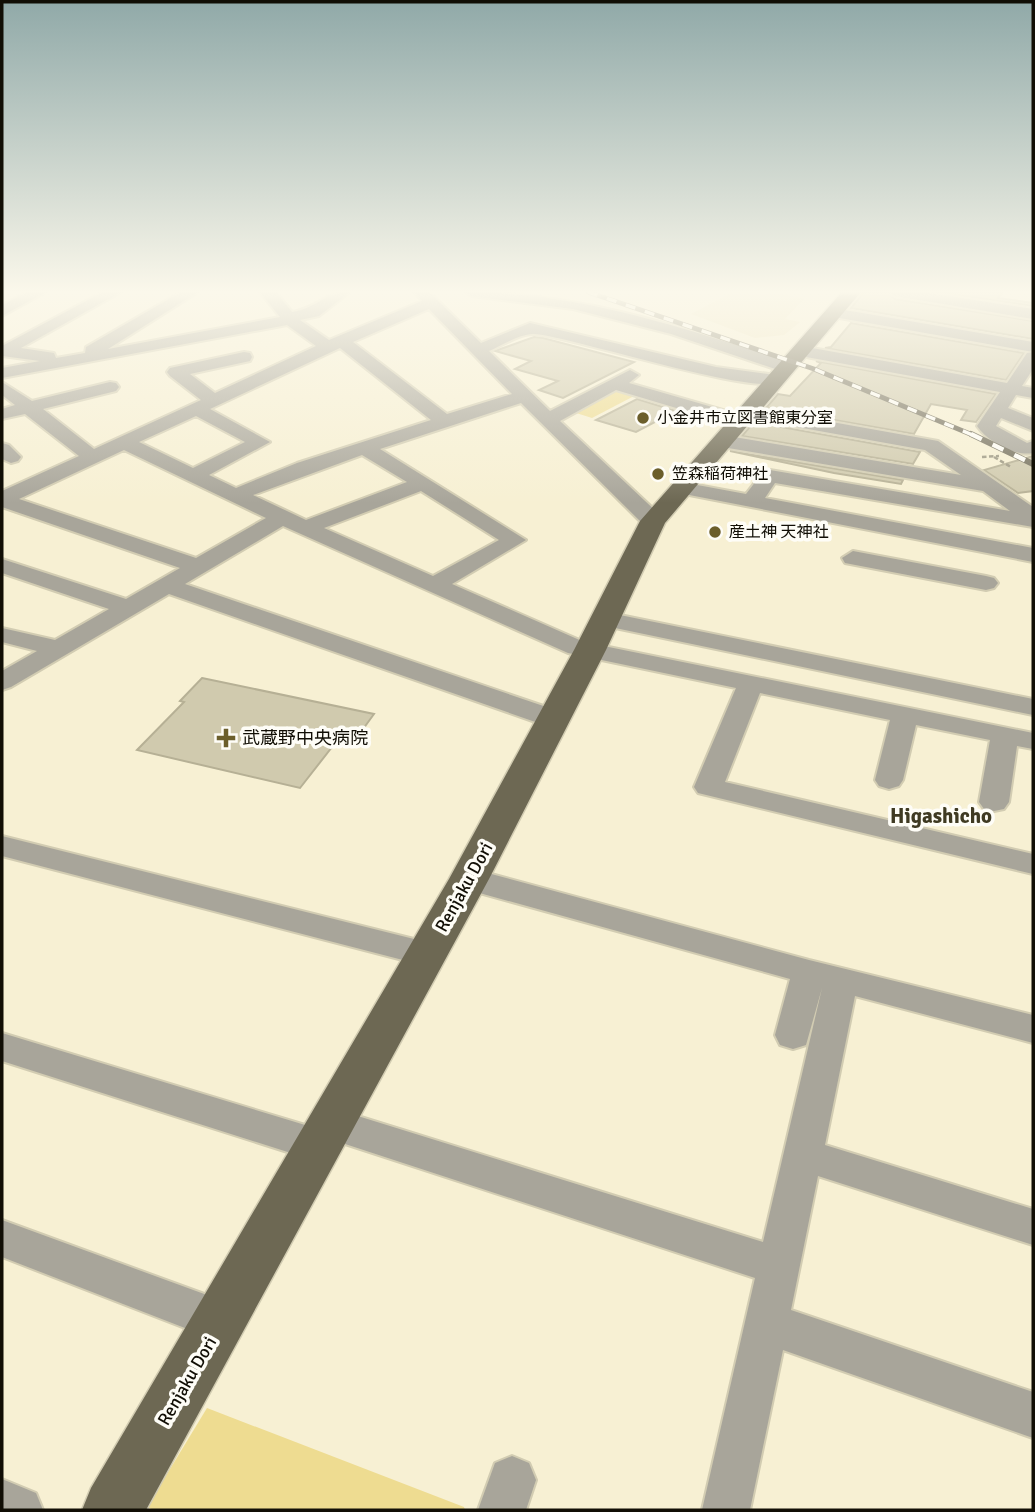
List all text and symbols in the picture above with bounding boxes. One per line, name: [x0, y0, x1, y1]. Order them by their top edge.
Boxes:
place label: 小金井市立図書館東分室: [657, 408, 833, 428]
marker: 小金井市立図書館東分室: [635, 410, 651, 426]
place label: 笠森稲荷神社: [672, 464, 768, 484]
marker: 笠森稲荷神社: [650, 466, 666, 482]
place label: 産土神 天神社: [729, 522, 829, 542]
marker: 産土神 天神社: [707, 524, 723, 540]
place label: 武蔵野中央病院: [242, 727, 368, 749]
marker: 武蔵野中央病院: [216, 728, 236, 748]
district label: Higashicho: [890, 803, 992, 829]
street label: Renjaku Dori: [430, 838, 498, 936]
street label: Renjaku Dori: [153, 1333, 221, 1429]

